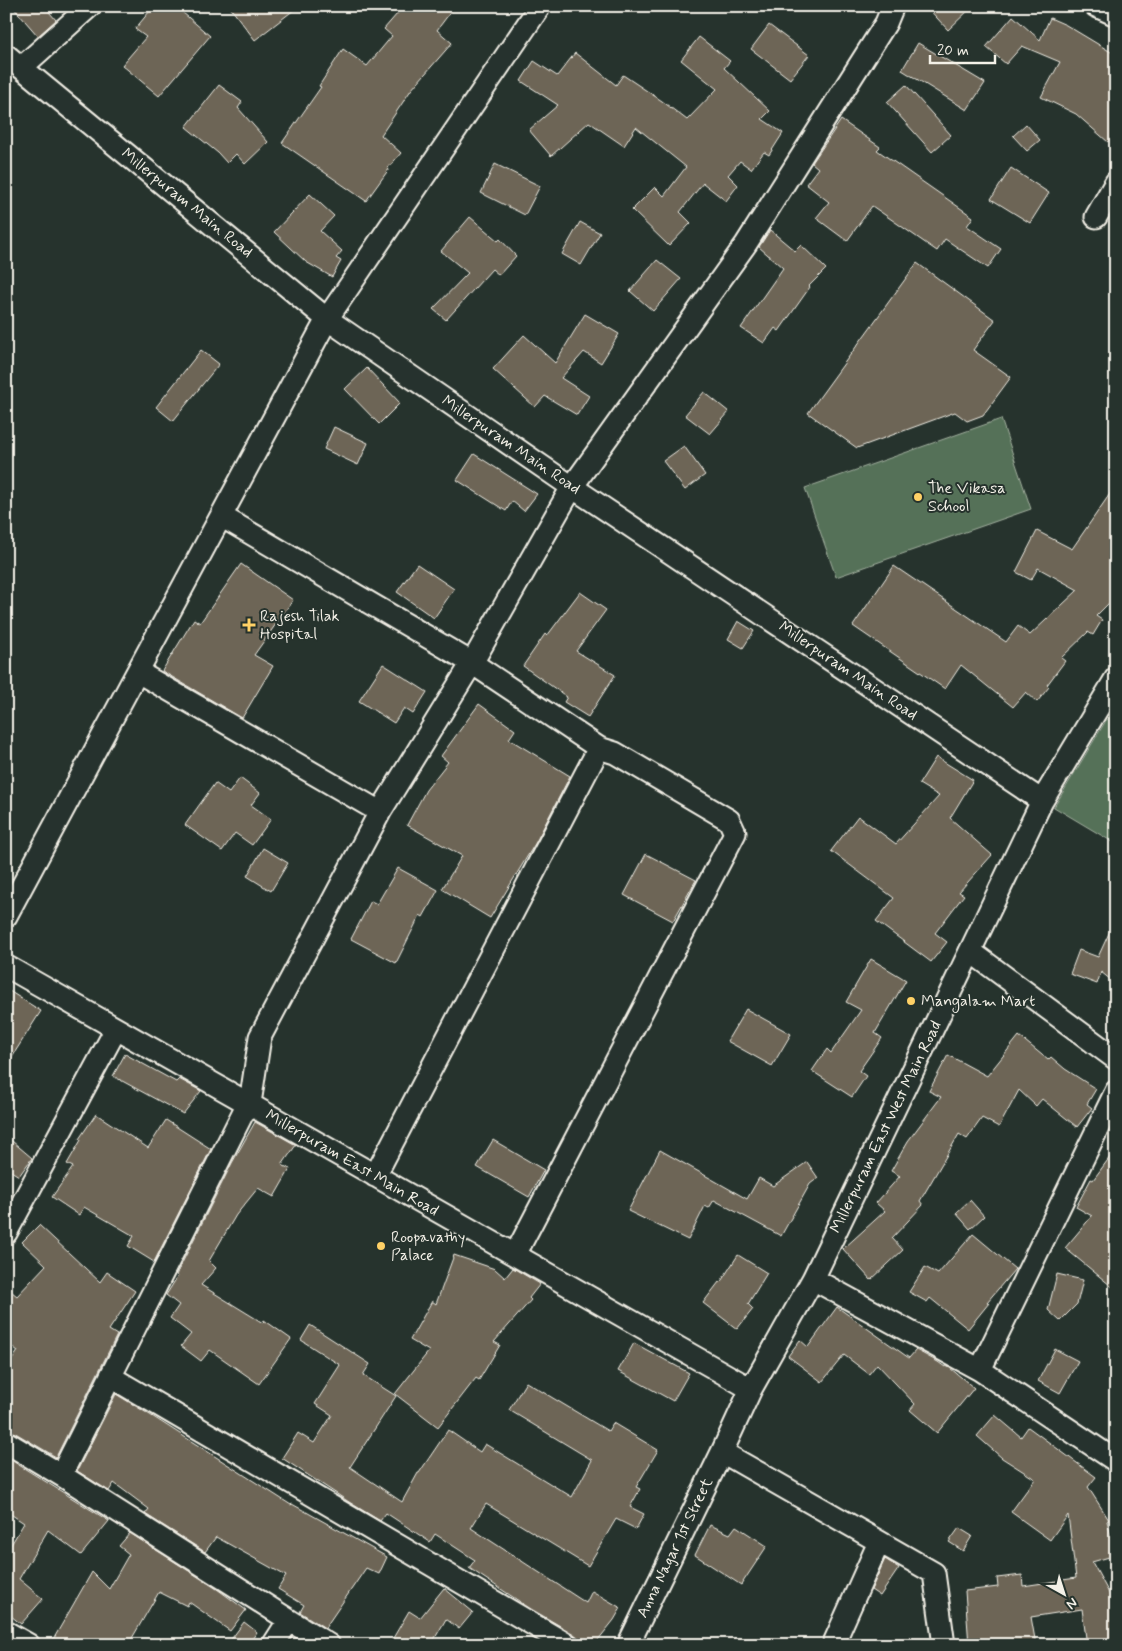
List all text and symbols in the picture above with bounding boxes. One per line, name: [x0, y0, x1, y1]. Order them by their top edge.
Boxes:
scale bar: [930, 32, 994, 64]
text: 20 m: [937, 41, 969, 61]
street label: Millerpuram Main Road: [117, 143, 257, 263]
street label: Millerpuram Main Road: [437, 391, 585, 499]
place label: The Vikasa School: [928, 478, 1006, 517]
marker: The Vikasa School: [912, 491, 924, 503]
place label: Rajesh Tilak Hospital: [260, 606, 339, 645]
street label: Millerpuram Main Road: [774, 617, 922, 725]
marker: Rajesh Tilak Hospital: [242, 618, 256, 632]
place label: Mangalam Mart: [921, 991, 1035, 1013]
marker: Mangalam Mart: [905, 995, 917, 1007]
street label: Millerpuram East West Main Road: [825, 1017, 947, 1237]
street label: Millerpuram East Main Road: [262, 1105, 442, 1221]
place label: Roopavathy Palace: [391, 1227, 465, 1266]
marker: Roopavathy Palace: [375, 1240, 387, 1252]
street label: Anna Nagar 1st Street: [632, 1474, 718, 1621]
north arrow: [1040, 1568, 1090, 1618]
text: N: [1062, 1593, 1081, 1613]

